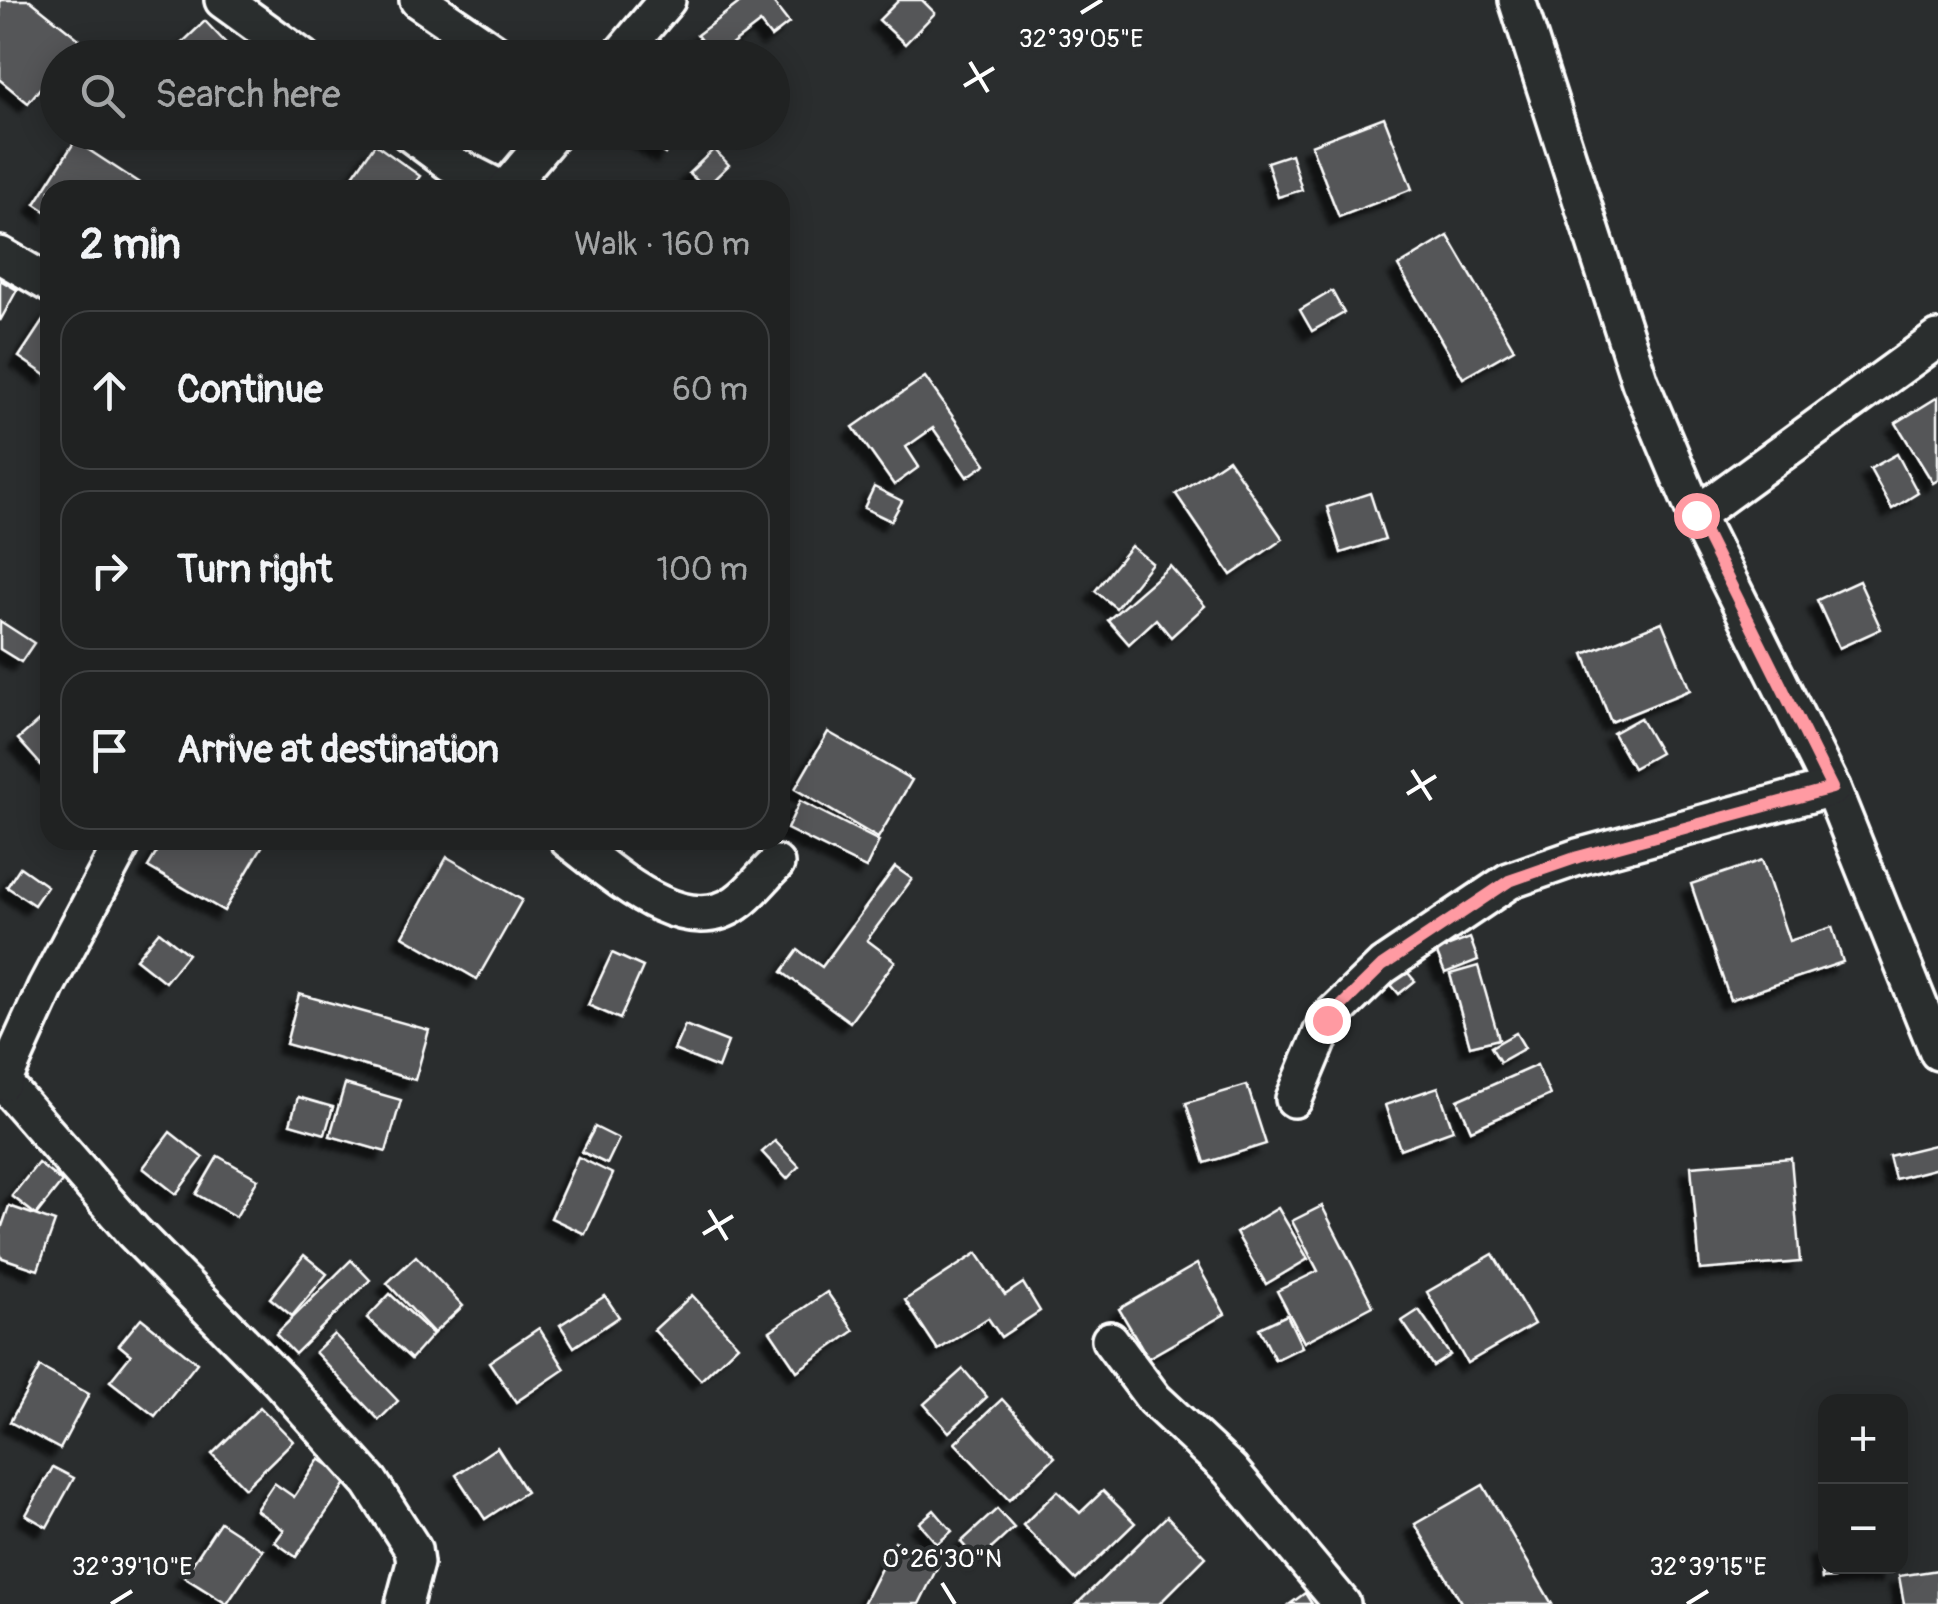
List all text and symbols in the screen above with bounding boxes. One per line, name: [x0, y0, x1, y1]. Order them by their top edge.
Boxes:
text: 32°39'05"E: [1019, 24, 1143, 55]
search box: [40, 40, 790, 150]
icon: search: [75, 68, 130, 123]
text: Search here: [155, 71, 341, 119]
text: 2 min: [80, 219, 181, 271]
text: Walk · 160 m: [574, 225, 750, 265]
icon: ahead: [82, 363, 137, 418]
text: Continue: [177, 366, 323, 414]
text: 60 m: [672, 370, 748, 410]
route start: [1674, 493, 1720, 539]
icon: right: [82, 543, 137, 598]
text: Turn right: [177, 546, 332, 594]
text: 100 m: [656, 550, 748, 590]
icon: arrive: [82, 723, 137, 778]
text: Arrive at destination: [177, 726, 499, 774]
route end: [1305, 998, 1351, 1044]
map controls: [1818, 1394, 1908, 1574]
button: +: [1818, 1394, 1908, 1484]
button: −: [1818, 1484, 1908, 1574]
text: 0°26'30"N: [882, 1544, 1002, 1575]
text: 32°39'10"E: [72, 1552, 192, 1583]
text: 32°39'15"E: [1649, 1552, 1767, 1583]

